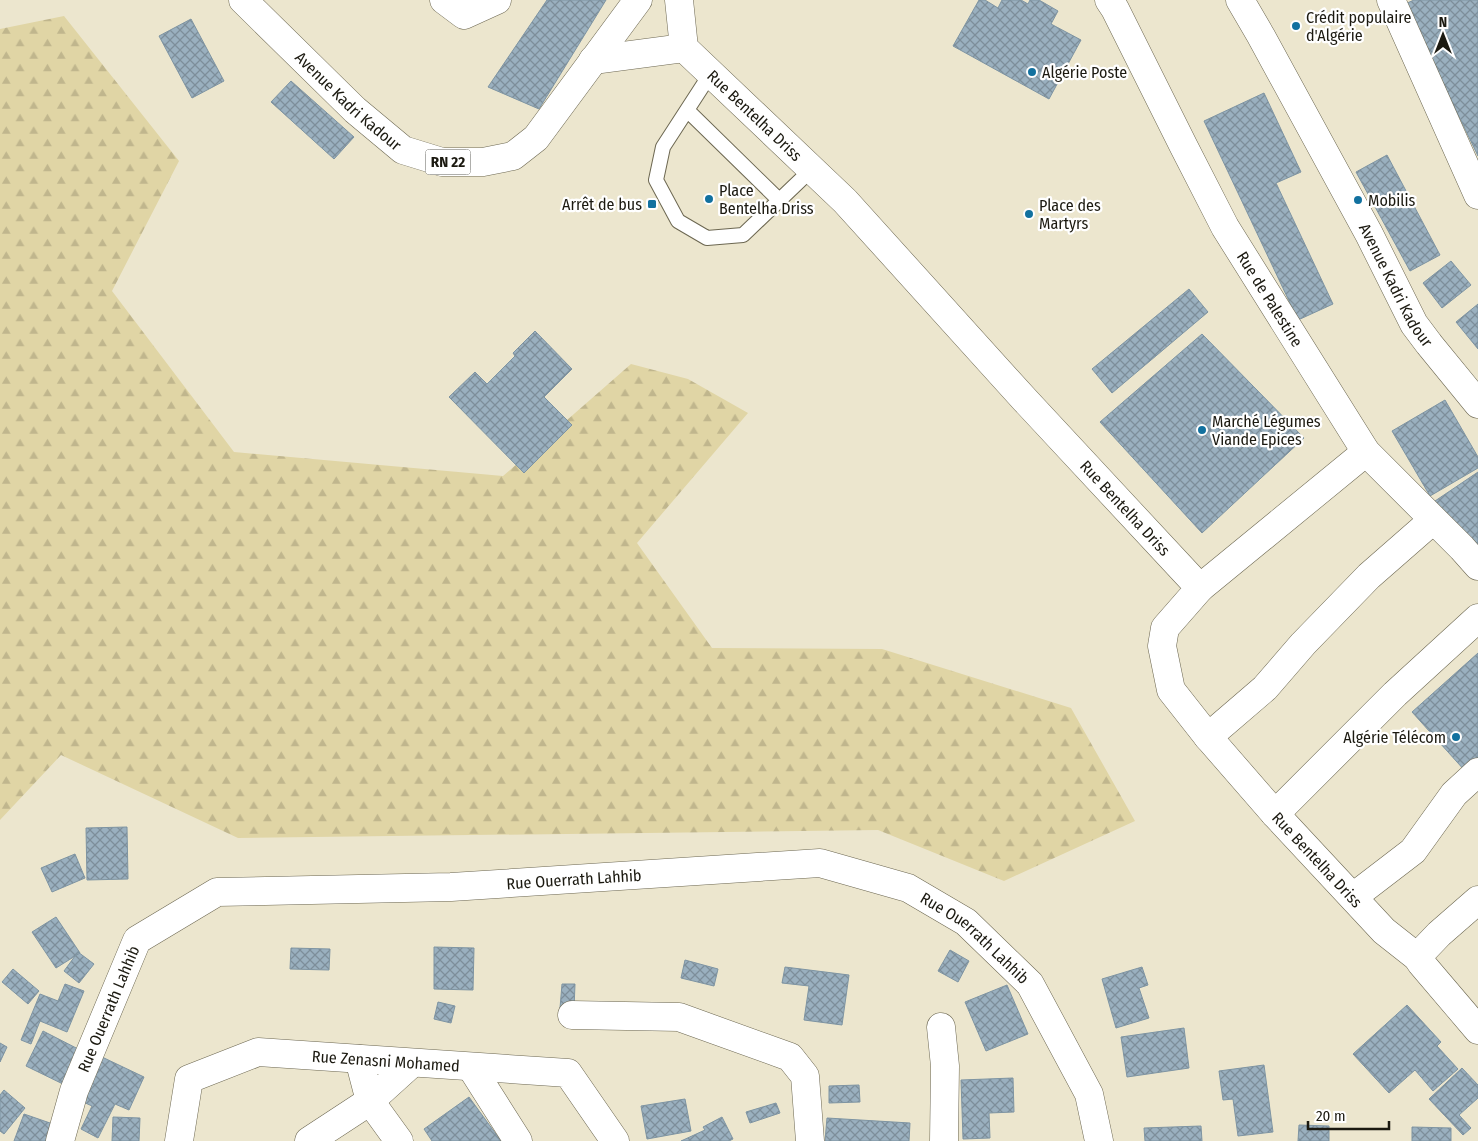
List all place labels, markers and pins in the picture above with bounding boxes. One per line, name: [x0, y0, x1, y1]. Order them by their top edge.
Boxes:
place label: Crédit populaire d'Algérie: [1306, 8, 1411, 45]
marker: Crédit populaire d'Algérie: [1290, 20, 1302, 32]
place label: Algérie Poste: [1042, 63, 1127, 82]
marker: Algérie Poste: [1026, 66, 1038, 78]
place label: Place Bentelha Driss: [719, 181, 814, 218]
place label: Mobilis: [1368, 191, 1416, 210]
marker: Place Bentelha Driss: [703, 193, 715, 205]
marker: Mobilis: [1352, 194, 1364, 206]
place label: Arrêt de bus: [562, 195, 642, 214]
place label: Place des Martyrs: [1039, 196, 1101, 233]
marker: Arrêt de bus: [646, 198, 658, 210]
marker: Place des Martyrs: [1023, 208, 1035, 220]
place label: Marché Légumes Viande Epices: [1212, 412, 1321, 449]
marker: Marché Légumes Viande Epices: [1196, 424, 1208, 436]
place label: Algérie Télécom: [1343, 728, 1446, 747]
marker: Algérie Télécom: [1450, 731, 1462, 743]

